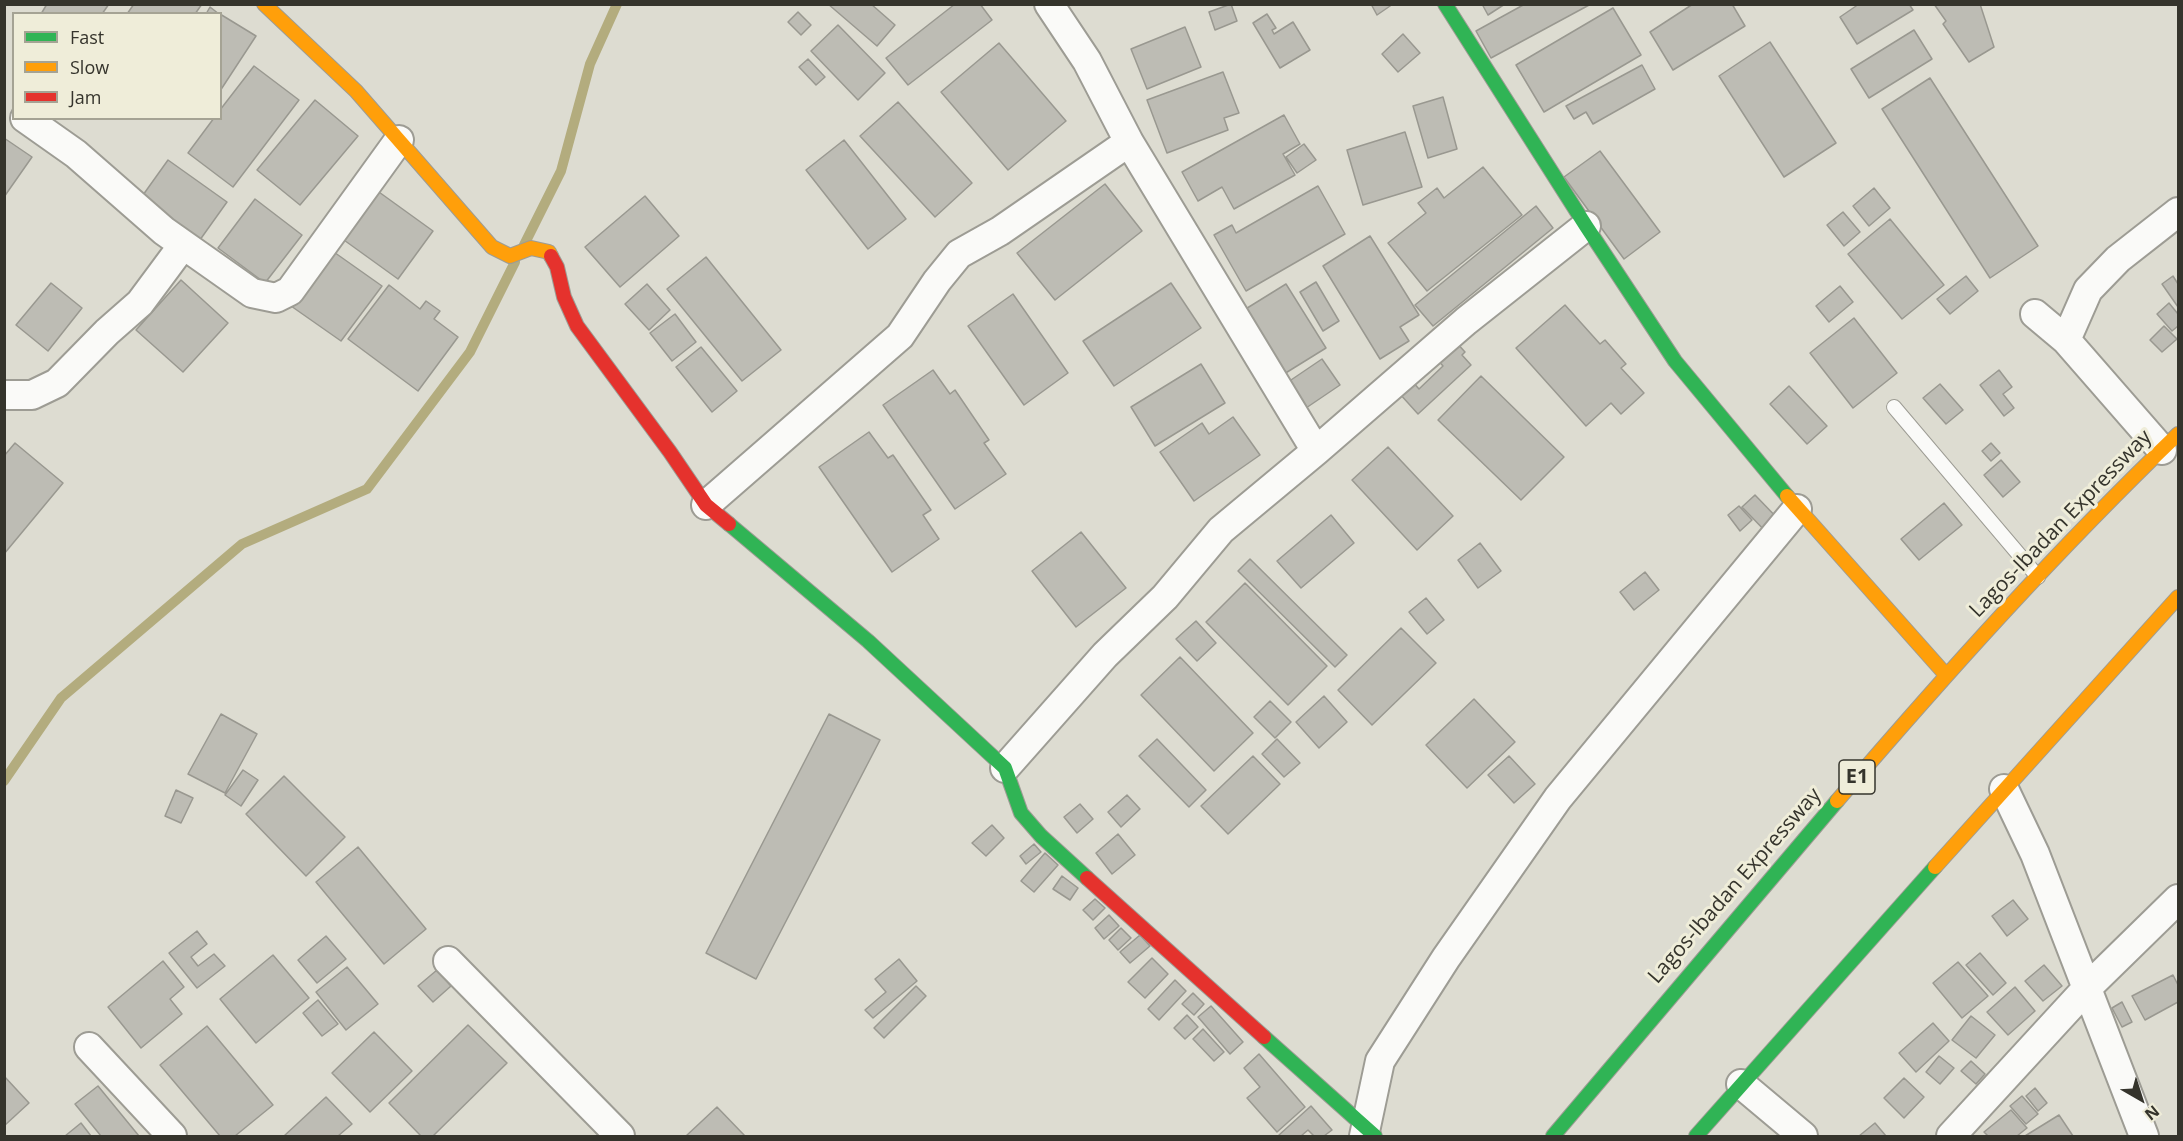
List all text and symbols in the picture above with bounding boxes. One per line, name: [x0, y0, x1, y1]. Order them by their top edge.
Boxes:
legend: [12, 12, 222, 120]
text: Fast: [70, 25, 104, 49]
text: Slow: [70, 55, 109, 79]
text: Jam: [70, 85, 102, 109]
street label: Lagos-Ibadan Expressway: [1965, 425, 2157, 623]
road number: E1: [1839, 760, 1875, 794]
street label: Lagos-Ibadan Expressway: [1643, 783, 1827, 989]
north arrow: [2111, 1069, 2171, 1129]
text: N: [2140, 1100, 2164, 1126]

